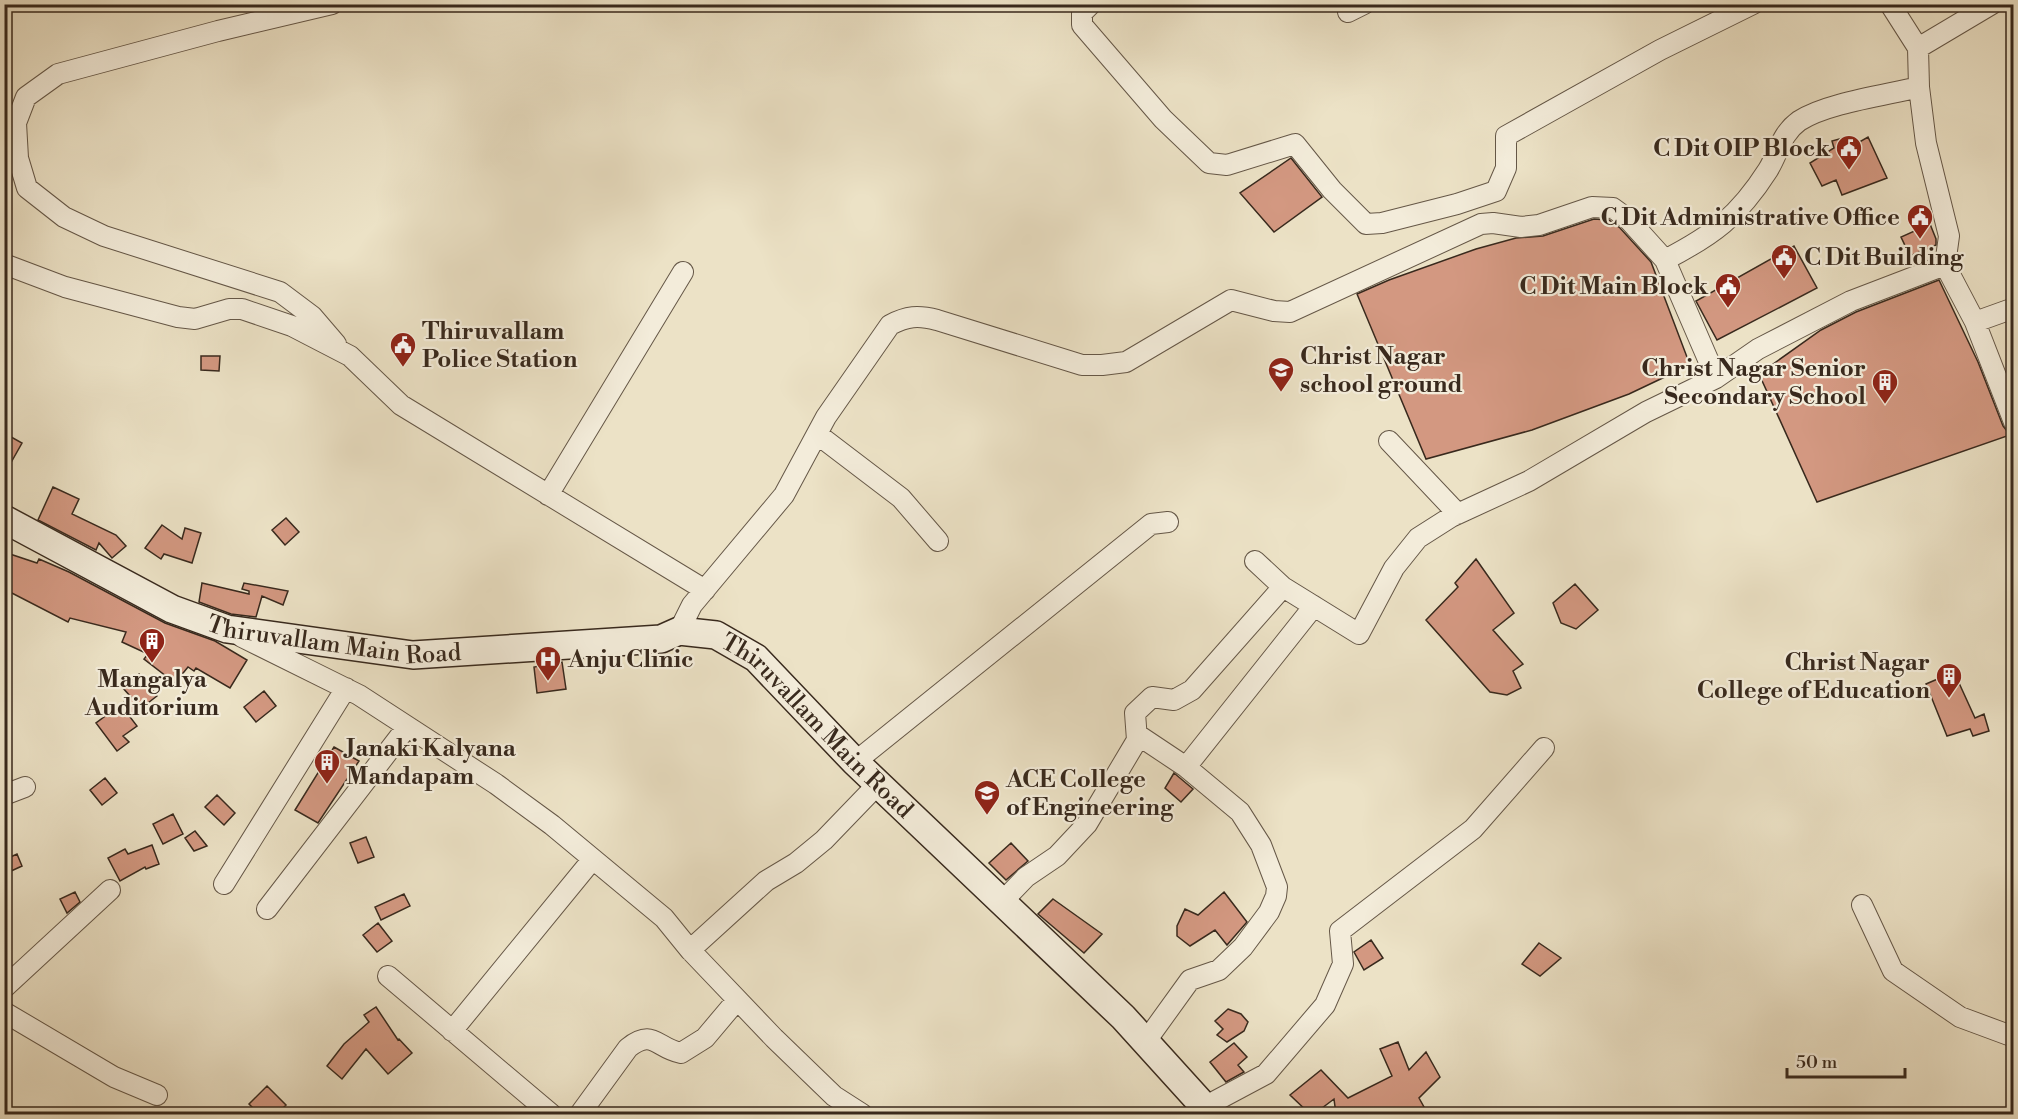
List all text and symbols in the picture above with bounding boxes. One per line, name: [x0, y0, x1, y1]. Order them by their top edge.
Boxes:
public building icon: C Dit OIP Block: [1834, 133, 1864, 171]
place label: C Dit OIP Block: [1653, 134, 1831, 164]
public building icon: C Dit Administrative Office: [1905, 202, 1935, 240]
place label: C Dit Administrative Office: [1600, 203, 1900, 233]
public building icon: C Dit Building: [1769, 242, 1799, 280]
place label: C Dit Building: [1804, 243, 1965, 273]
public building icon: C Dit Main Block: [1713, 271, 1743, 309]
place label: C Dit Main Block: [1519, 272, 1709, 302]
place label: Thiruvallam Police Station: [422, 317, 578, 375]
public building icon: Thiruvallam Police Station: [388, 330, 418, 368]
place label: Christ Nagar school ground: [1300, 342, 1463, 400]
place label: Christ Nagar Senior Secondary School: [1641, 354, 1866, 412]
school or university icon: Christ Nagar school ground: [1266, 355, 1296, 393]
building icon: Christ Nagar Senior Secondary School: [1870, 367, 1900, 405]
street label: Thiruvallam Main Road: [203, 609, 462, 671]
building icon: Mangalya Auditorium: [137, 626, 167, 664]
street label: Thiruvallam Main Road: [715, 627, 919, 826]
hospital icon: Anju Clinic: [533, 644, 563, 682]
place label: Anju Clinic: [567, 645, 694, 675]
place label: Christ Nagar College of Education: [1697, 648, 1930, 706]
building icon: Christ Nagar College of Education: [1934, 661, 1964, 699]
place label: Mangalya Auditorium: [84, 665, 219, 723]
place label: Janaki Kalyana Mandapam: [343, 734, 517, 792]
building icon: Janaki Kalyana Mandapam: [312, 747, 342, 785]
place label: ACE College of Engineering: [1005, 765, 1175, 823]
school or university icon: ACE College of Engineering: [972, 778, 1002, 816]
scale bar: [1787, 1041, 1906, 1079]
text: 50 m: [1796, 1051, 1838, 1074]

